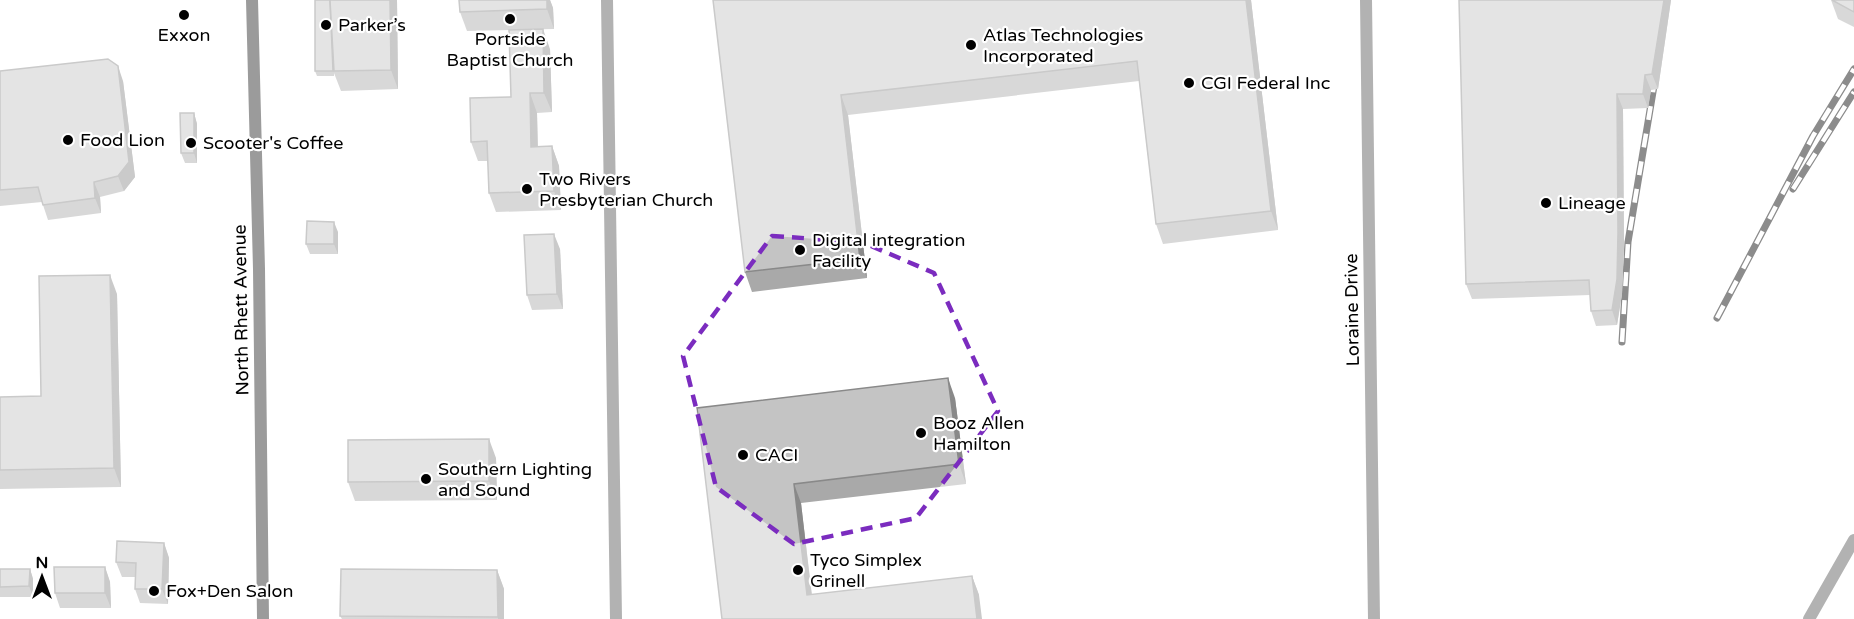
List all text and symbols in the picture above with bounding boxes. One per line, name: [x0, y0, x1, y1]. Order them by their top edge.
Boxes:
marker: Exxon: [177, 8, 191, 22]
marker: Portside Baptist Church: [503, 12, 517, 26]
place label: Parker’s: [338, 14, 406, 36]
marker: Parker’s: [319, 18, 333, 32]
place label: Exxon: [158, 24, 210, 46]
place label: Atlas Technologies Incorporated: [983, 24, 1143, 67]
place label: Portside Baptist Church: [447, 28, 573, 71]
marker: Atlas Technologies Incorporated: [964, 38, 978, 52]
place label: CGI Federal Inc: [1201, 72, 1330, 94]
marker: CGI Federal Inc: [1182, 76, 1196, 90]
place label: Food Lion: [80, 129, 165, 151]
place label: Scooter's Coffee: [203, 132, 343, 154]
marker: Food Lion: [61, 133, 75, 147]
marker: Scooter's Coffee: [184, 136, 198, 150]
place label: Two Rivers Presbyterian Church: [539, 168, 713, 211]
marker: Two Rivers Presbyterian Church: [520, 182, 534, 196]
place label: Lineage: [1558, 192, 1626, 214]
marker: Lineage: [1539, 196, 1553, 210]
street label: North Rhett Avenue: [229, 224, 253, 396]
place label: Digital integration Facility: [812, 229, 965, 272]
marker: Digital integration Facility: [793, 243, 807, 257]
street label: Loraine Drive: [1340, 253, 1364, 367]
place label: Booz Allen Hamilton: [933, 412, 1024, 455]
marker: Booz Allen Hamilton: [914, 426, 928, 440]
place label: CACI: [755, 444, 798, 466]
marker: CACI: [736, 448, 750, 462]
place label: Southern Lighting and Sound: [438, 458, 592, 501]
marker: Southern Lighting and Sound: [419, 472, 433, 486]
north arrow: [12, 547, 72, 607]
place label: Tyco Simplex Grinell: [810, 549, 922, 592]
text: N: [36, 553, 48, 573]
marker: Tyco Simplex Grinell: [791, 563, 805, 577]
place label: Fox+Den Salon: [166, 580, 293, 602]
marker: Fox+Den Salon: [147, 584, 161, 598]

